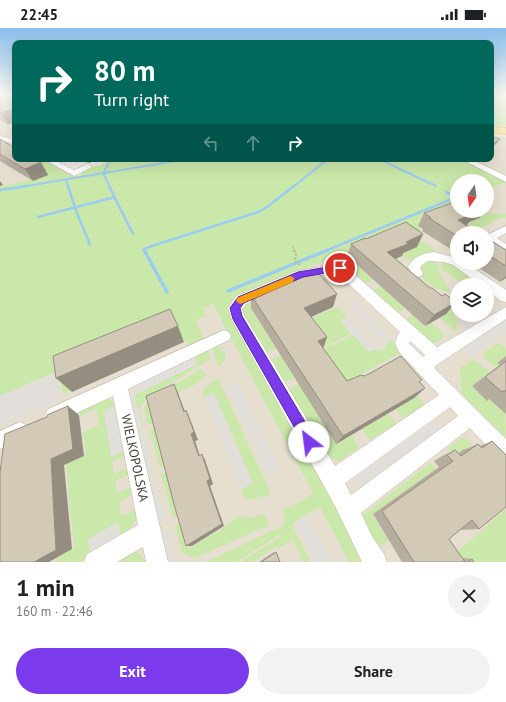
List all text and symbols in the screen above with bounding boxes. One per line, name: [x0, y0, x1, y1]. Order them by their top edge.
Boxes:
text: 22:45: [20, 5, 58, 24]
text: 80 m: [94, 52, 155, 89]
icon: right: [28, 56, 80, 108]
text: Turn right: [94, 88, 169, 111]
icon: left: [200, 132, 222, 154]
icon: ahead: [242, 132, 264, 154]
icon: right: [284, 132, 306, 154]
north arrow: [450, 174, 494, 218]
map controls: [450, 174, 494, 322]
button: sound: [450, 226, 494, 270]
pin: [323, 251, 357, 285]
icon: arrive: [329, 257, 351, 279]
button: layers: [450, 278, 494, 322]
street label: WIELKOPOLSKA: [117, 413, 153, 504]
position arrow: [288, 421, 330, 463]
text: 1 min: [16, 572, 75, 603]
button: close: [448, 575, 490, 617]
text: 160 m · 22:46: [16, 603, 93, 620]
button: Exit: [16, 648, 249, 694]
button: Share: [257, 648, 490, 694]

